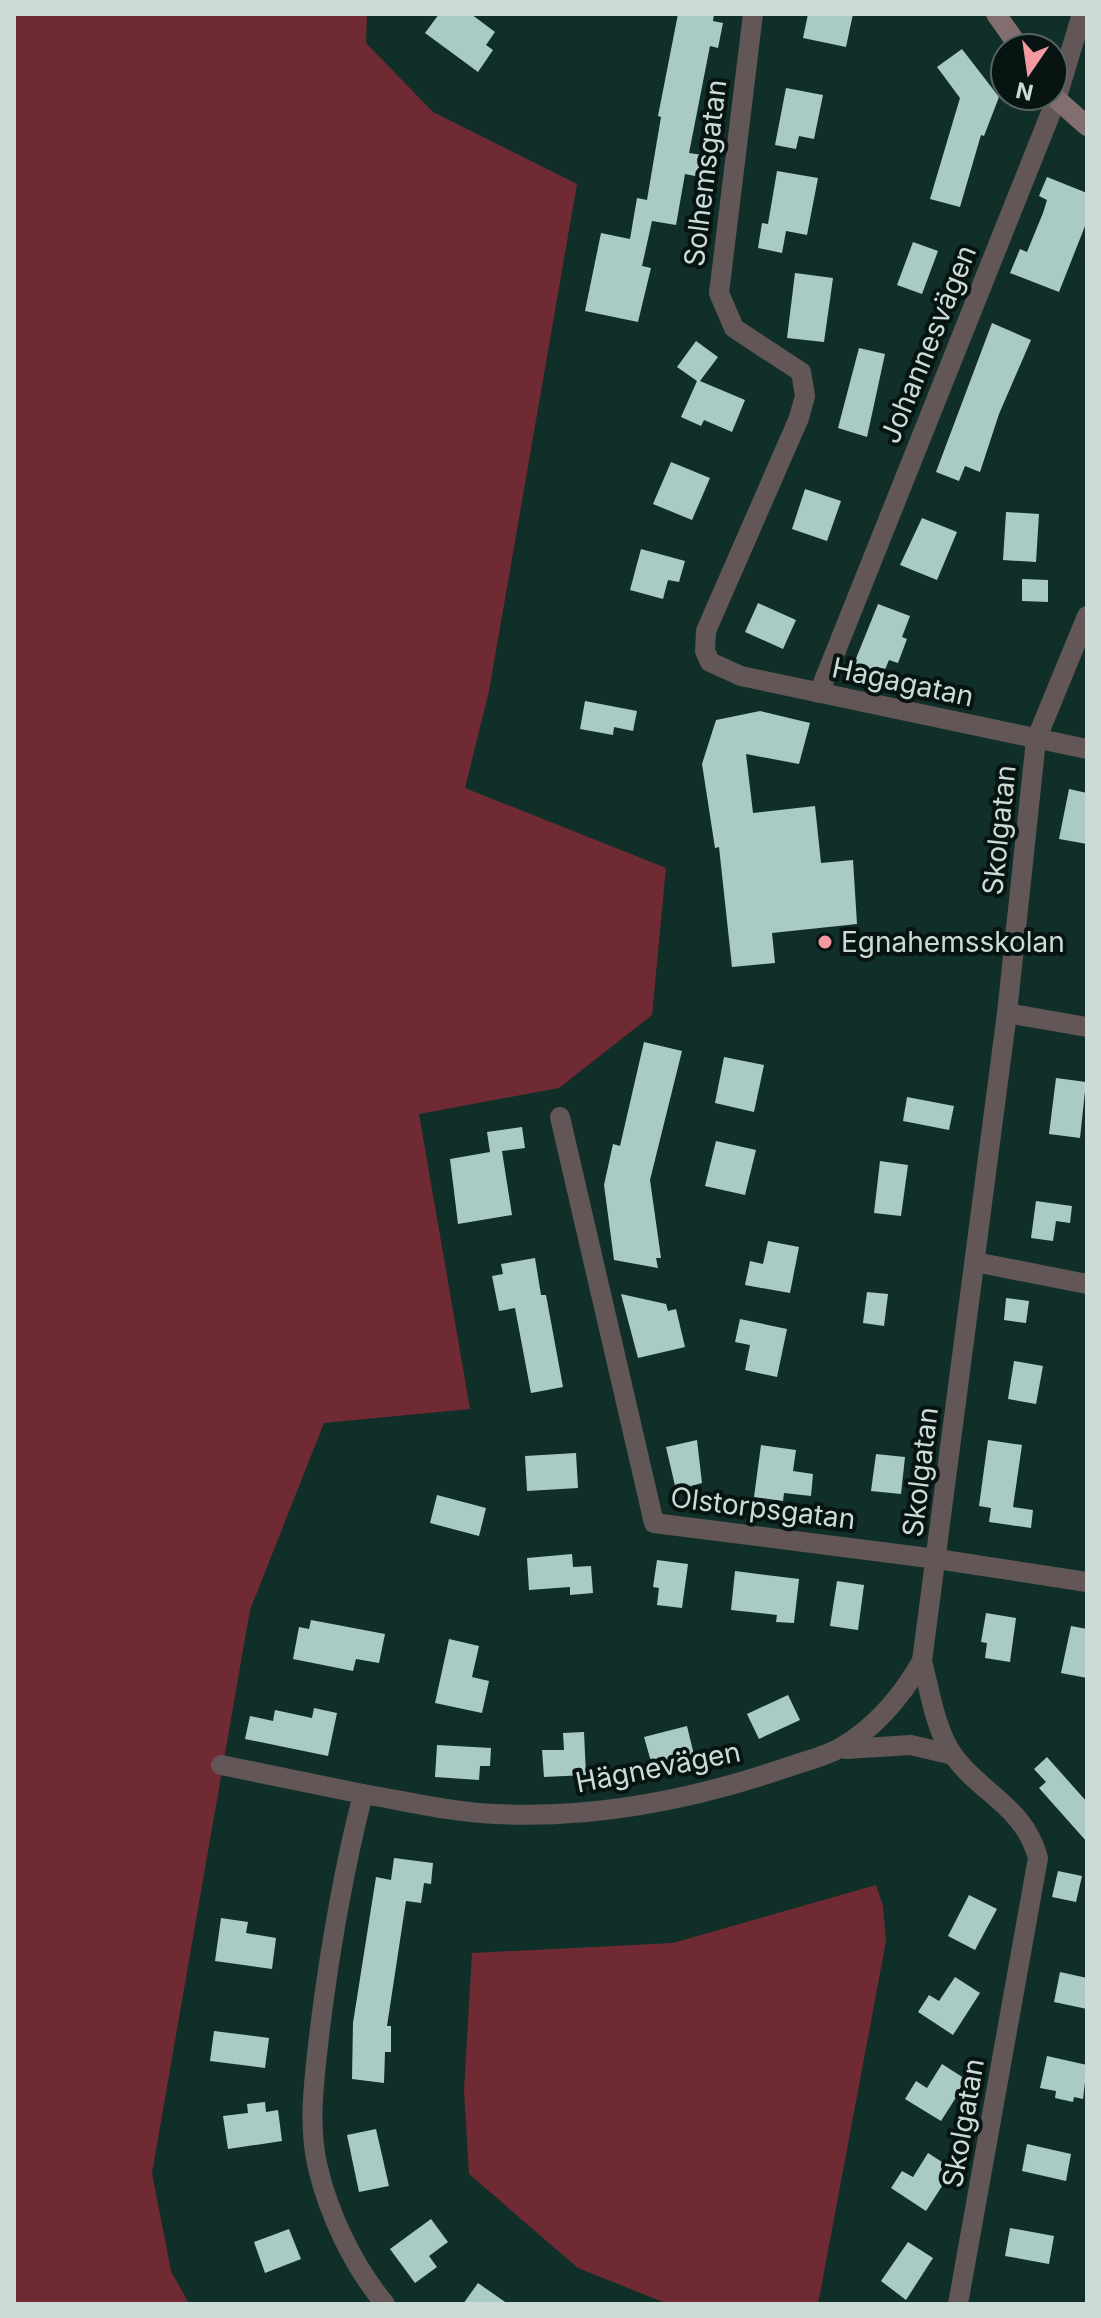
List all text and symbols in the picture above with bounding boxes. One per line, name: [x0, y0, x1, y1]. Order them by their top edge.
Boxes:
north arrow: [989, 32, 1069, 112]
text: N: [1013, 77, 1036, 106]
street label: Solhemsgatan: [677, 78, 733, 268]
street label: Johannesvägen: [873, 240, 983, 448]
street label: Hagagatan: [829, 650, 977, 714]
street label: Skolgatan: [975, 763, 1023, 897]
place label: Egnahemsskolan: [841, 925, 1065, 959]
marker: Egnahemsskolan: [816, 933, 834, 951]
street label: Skolgatan: [895, 1405, 945, 1539]
street label: Olstorpsgatan: [669, 1480, 857, 1536]
street label: Hägnevägen: [573, 1734, 743, 1800]
street label: Skolgatan: [935, 2056, 991, 2190]

